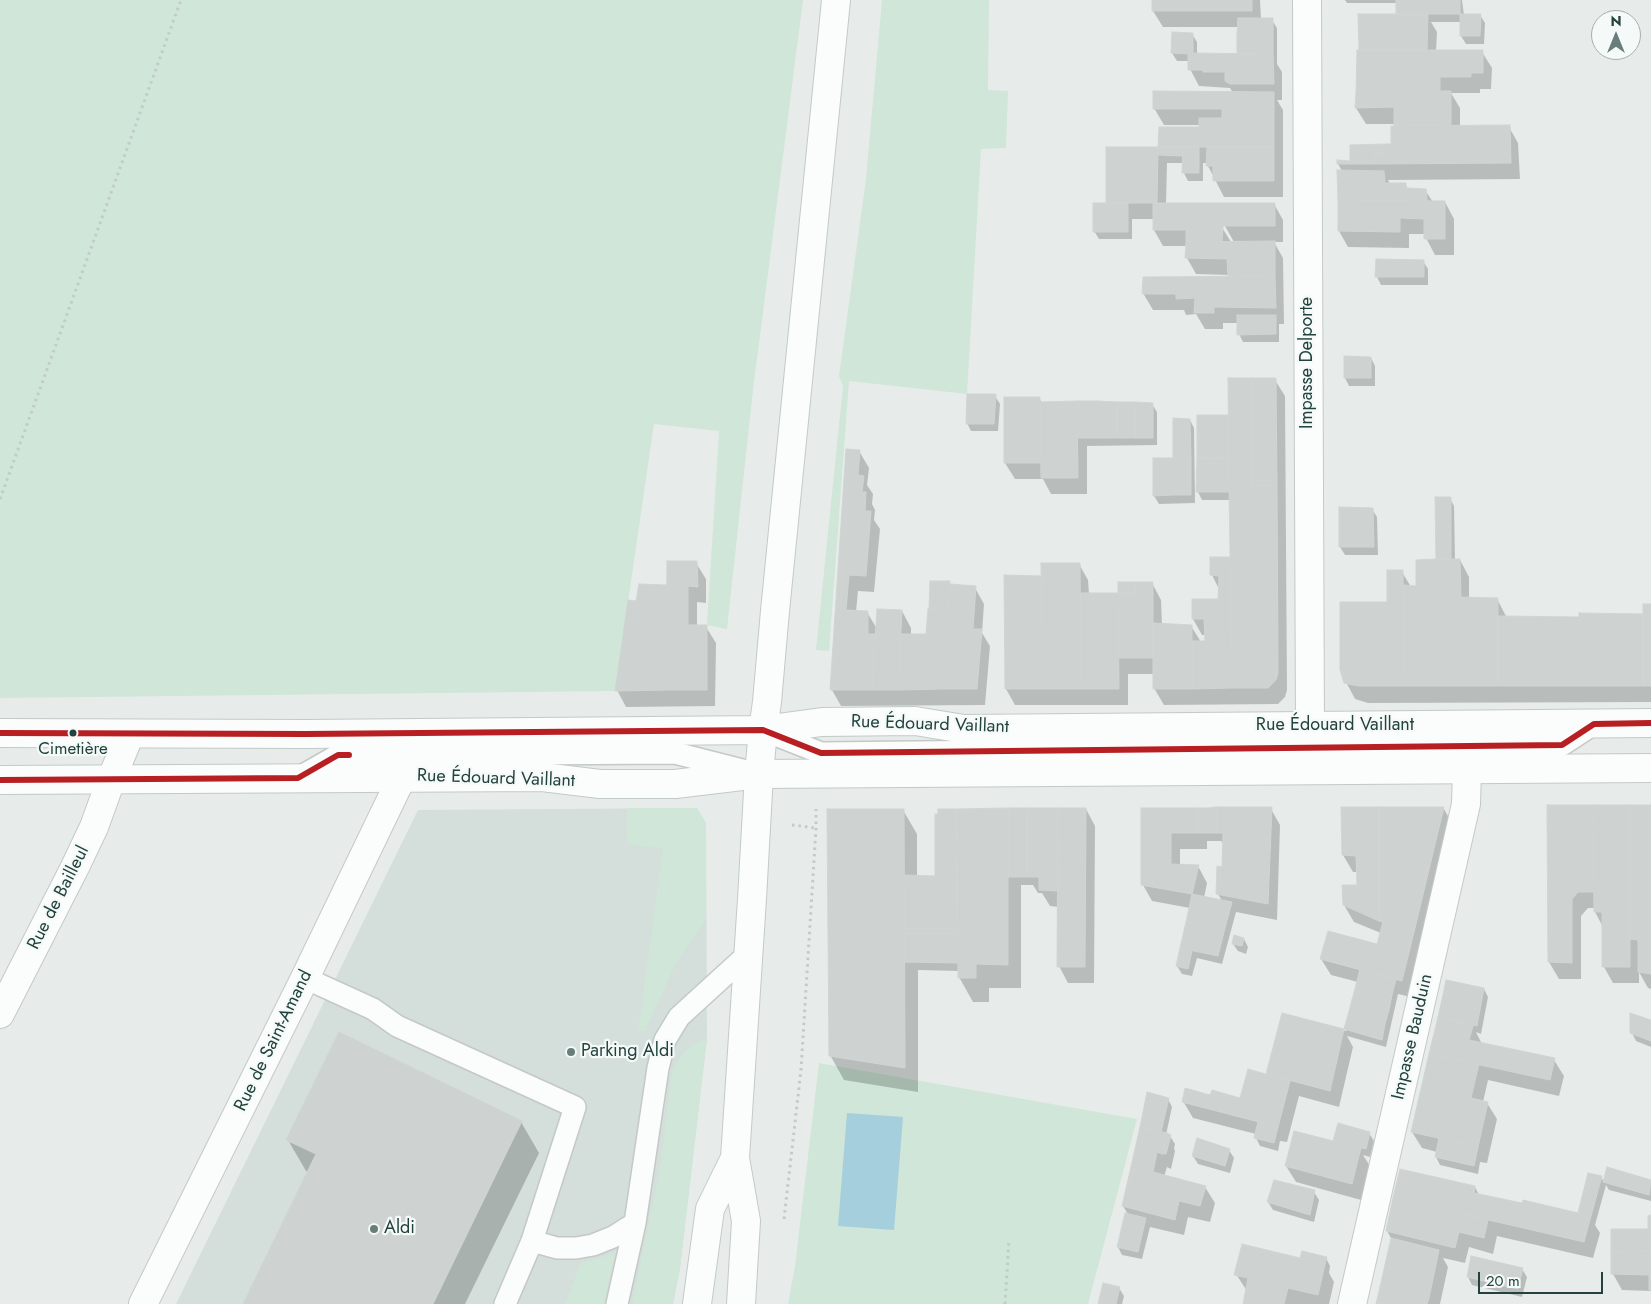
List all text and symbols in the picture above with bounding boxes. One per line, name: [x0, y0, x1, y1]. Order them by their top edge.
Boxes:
north arrow: [1591, 10, 1641, 60]
text: N: [1610, 11, 1622, 31]
street label: Impasse Delporte: [1297, 297, 1319, 429]
street label: Rue Édouard Vaillant: [851, 711, 1009, 739]
street label: Rue Édouard Vaillant: [1256, 715, 1414, 737]
marker: Cimetière: [68, 728, 78, 738]
place label: Cimetière: [38, 740, 108, 760]
street label: Rue Édouard Vaillant: [417, 765, 575, 793]
street label: Rue de Bailleul: [24, 842, 94, 954]
street label: Rue de Saint-Amand: [231, 967, 317, 1115]
street label: Impasse Bauduin: [1388, 972, 1438, 1102]
place label: Parking Aldi: [581, 1041, 674, 1063]
marker: Parking Aldi: [565, 1046, 577, 1058]
place label: Aldi: [384, 1218, 415, 1240]
marker: Aldi: [368, 1223, 380, 1235]
scale bar: [1481, 1262, 1606, 1294]
text: 20 m: [1486, 1270, 1520, 1292]

